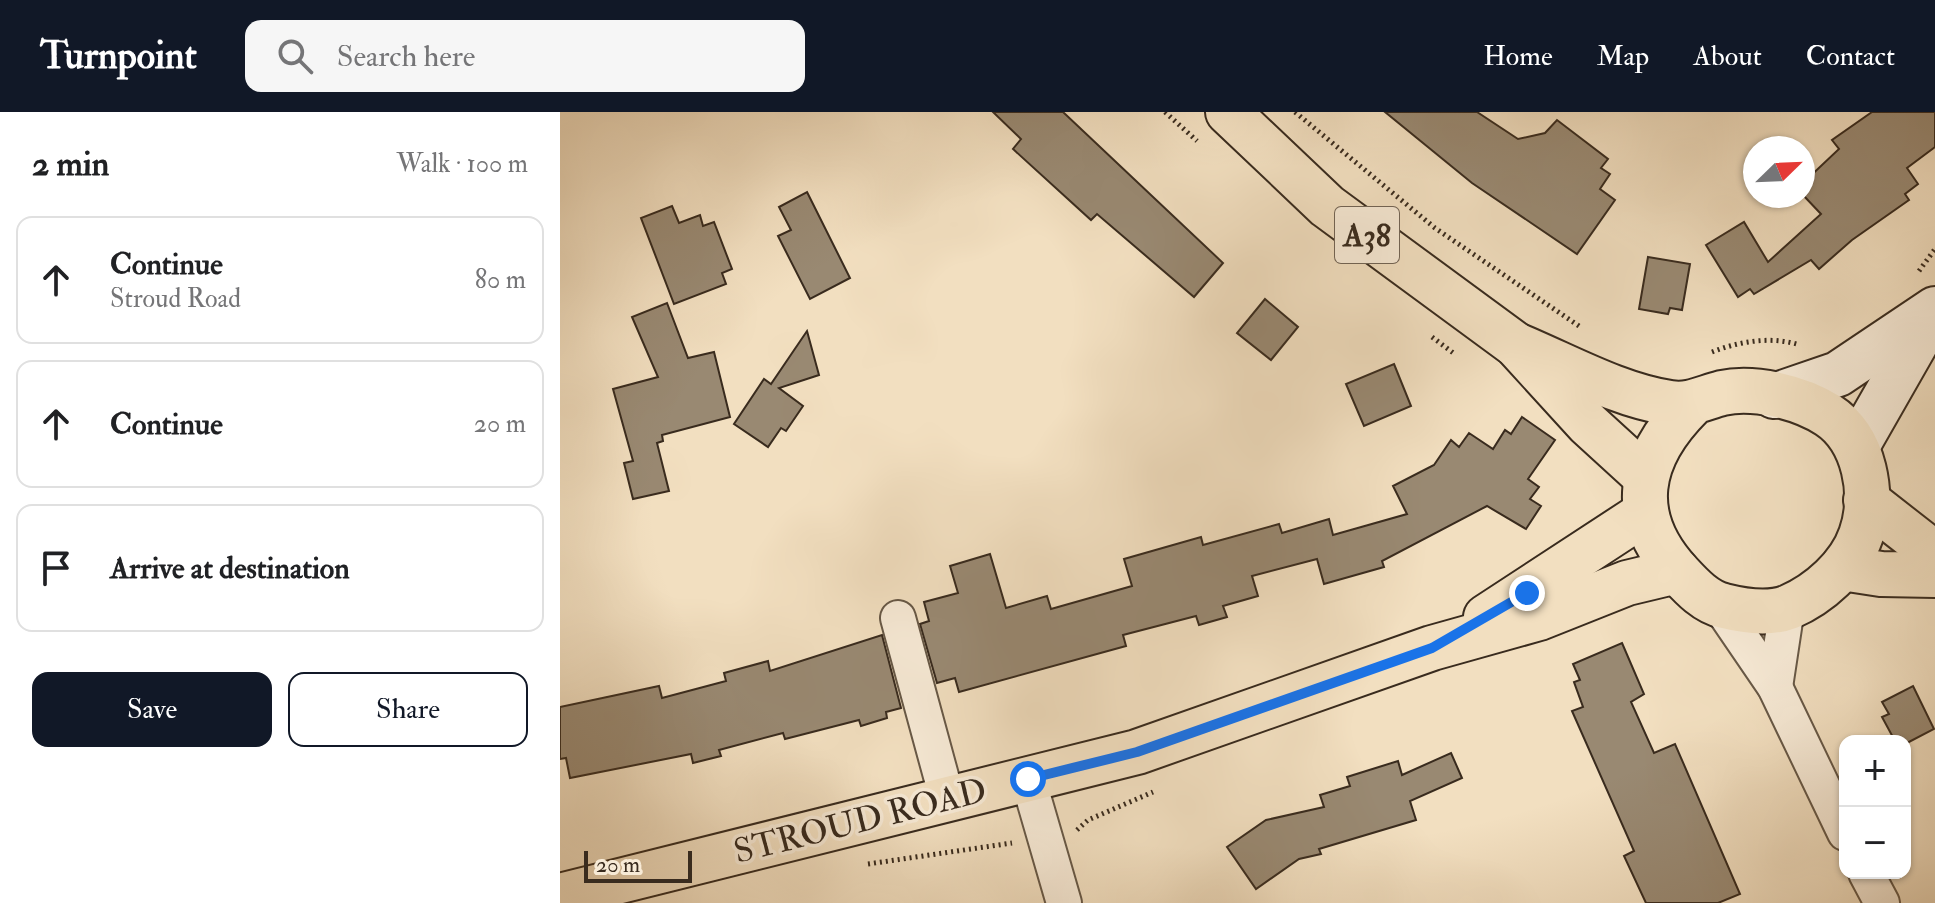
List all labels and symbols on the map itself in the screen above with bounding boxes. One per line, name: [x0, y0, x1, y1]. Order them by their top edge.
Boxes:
north arrow: [1743, 136, 1815, 208]
road number: A38: [1335, 207, 1399, 263]
route end: [1509, 575, 1545, 611]
route start: [1010, 761, 1046, 797]
street label: STROUD ROAD: [730, 769, 991, 874]
scale bar: [584, 847, 692, 883]

